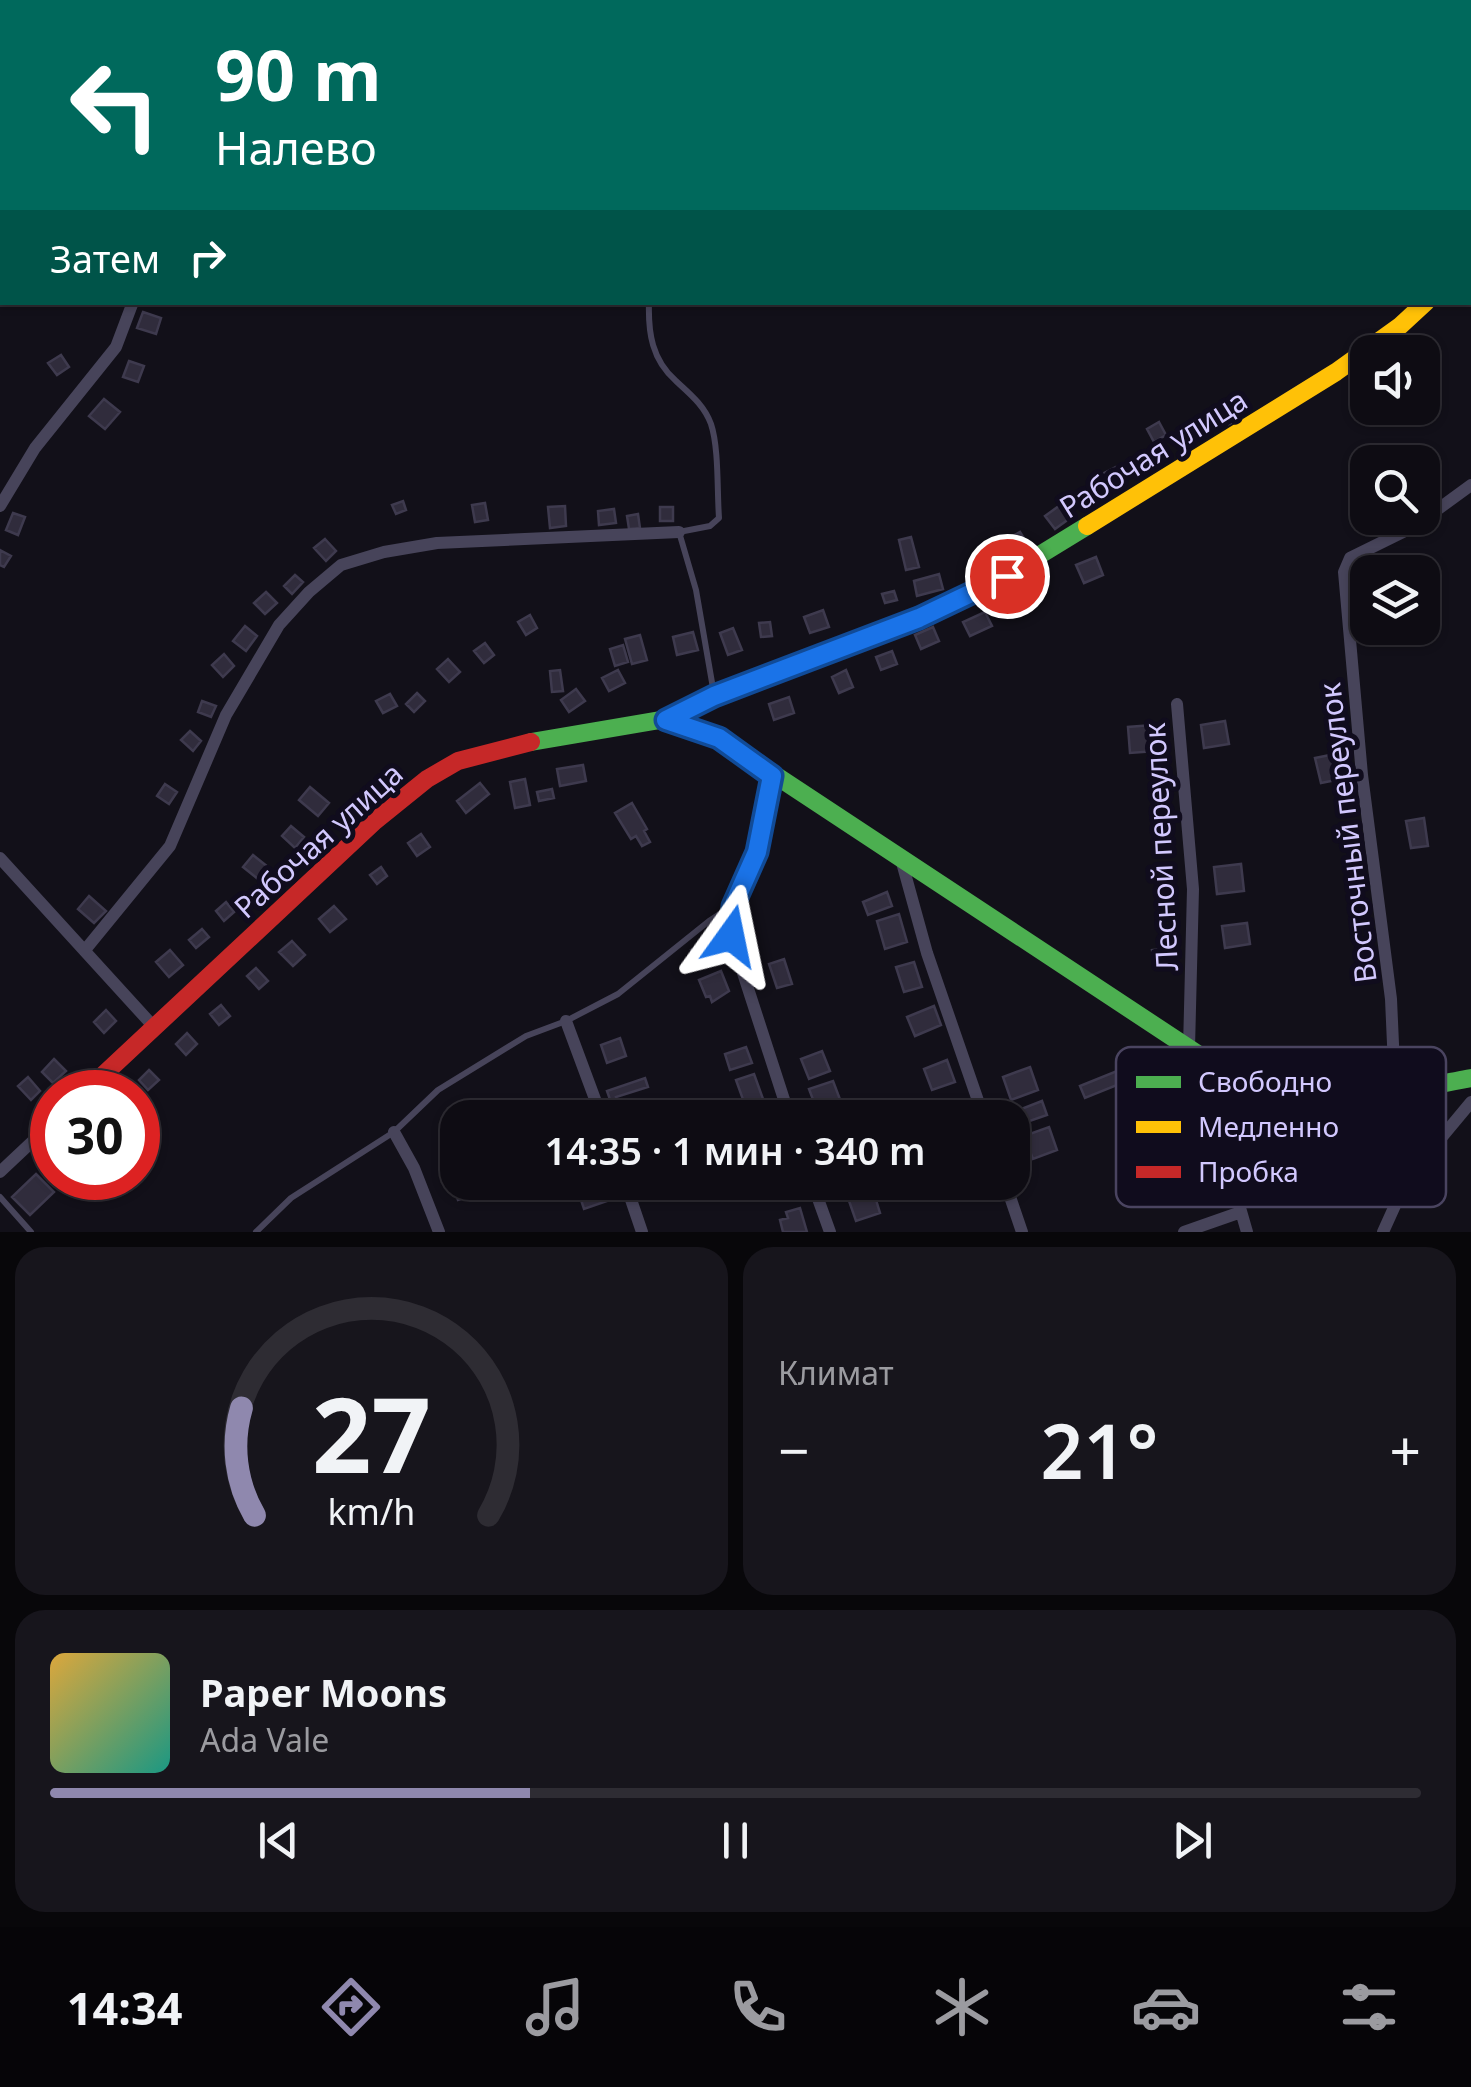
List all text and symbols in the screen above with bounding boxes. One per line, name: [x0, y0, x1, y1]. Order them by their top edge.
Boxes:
text: 90 m: [215, 26, 382, 122]
icon: left: [50, 40, 180, 170]
text: Налево: [215, 117, 377, 178]
icon: right: [180, 230, 235, 285]
text: Затем: [50, 232, 160, 284]
map controls: [1350, 335, 1440, 645]
button: sound: [1350, 335, 1440, 425]
street label: Рабочая улица: [1051, 379, 1255, 527]
button: search: [1350, 445, 1440, 535]
pin: [965, 534, 1050, 619]
icon: arrive: [980, 549, 1035, 604]
button: layers: [1350, 555, 1440, 645]
street label: Восточный переулок: [1308, 680, 1386, 986]
street label: Лесной переулок: [1133, 722, 1187, 972]
street label: Рабочая улица: [225, 753, 411, 927]
position arrow: [679, 884, 783, 988]
legend: [1116, 1047, 1446, 1207]
text: Свободно: [1198, 1062, 1332, 1100]
speed limit sign: 30: [30, 1070, 160, 1200]
text: Медленно: [1198, 1107, 1339, 1145]
text: 14:35 · 1 мин · 340 m: [544, 1124, 926, 1176]
text: Пробка: [1198, 1152, 1299, 1190]
text: Климат: [778, 1351, 894, 1394]
text: 27: [312, 1362, 431, 1503]
text: 21°: [1041, 1399, 1158, 1501]
text: −: [778, 1412, 809, 1487]
text: +: [1390, 1412, 1421, 1487]
text: km/h: [328, 1487, 415, 1535]
text: Paper Moons: [200, 1666, 447, 1718]
text: Ada Vale: [200, 1718, 329, 1761]
icon: previous: [251, 1813, 306, 1868]
icon: pause: [708, 1813, 763, 1868]
icon: next: [1165, 1813, 1220, 1868]
icon: directions: [316, 1972, 386, 2042]
icon: music: [520, 1972, 590, 2042]
icon: phone: [723, 1972, 793, 2042]
icon: climate: [927, 1972, 997, 2042]
icon: car: [1131, 1972, 1201, 2042]
icon: filters: [1334, 1972, 1404, 2042]
text: 14:34: [67, 1977, 182, 2038]

